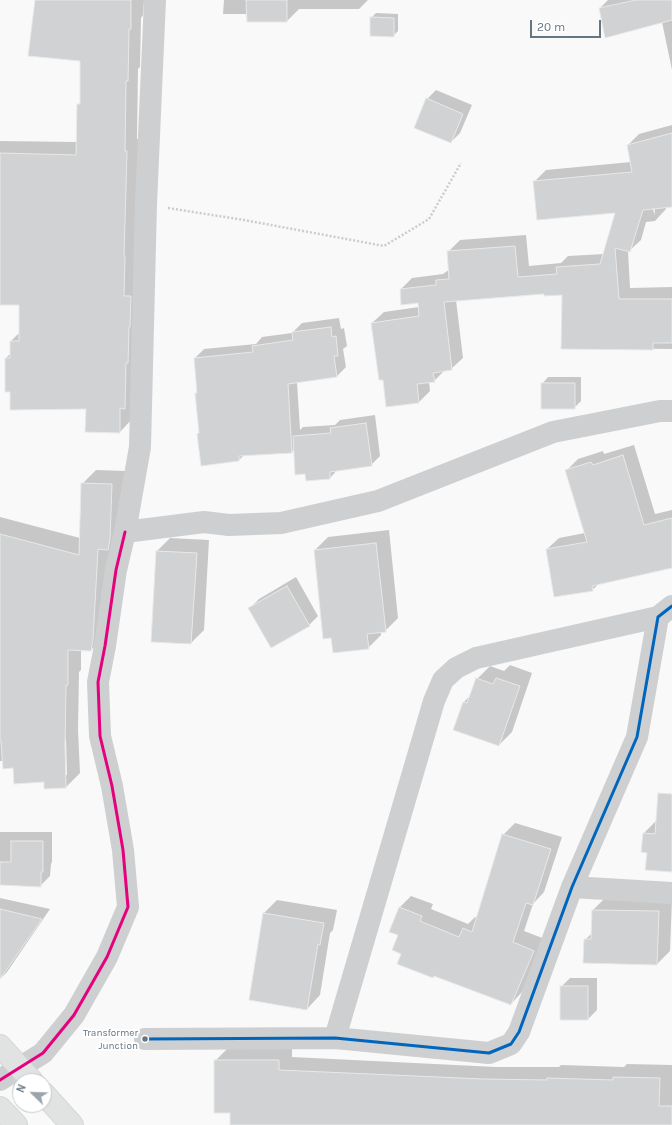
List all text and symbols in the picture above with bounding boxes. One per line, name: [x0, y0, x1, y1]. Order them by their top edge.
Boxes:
scale bar: [532, 12, 603, 38]
text: 20 m: [537, 20, 565, 34]
place label: Transformer Junction: [83, 1027, 138, 1050]
marker: Transformer Junction: [140, 1034, 150, 1044]
north arrow: [12, 1073, 52, 1113]
text: N: [14, 1082, 29, 1095]

